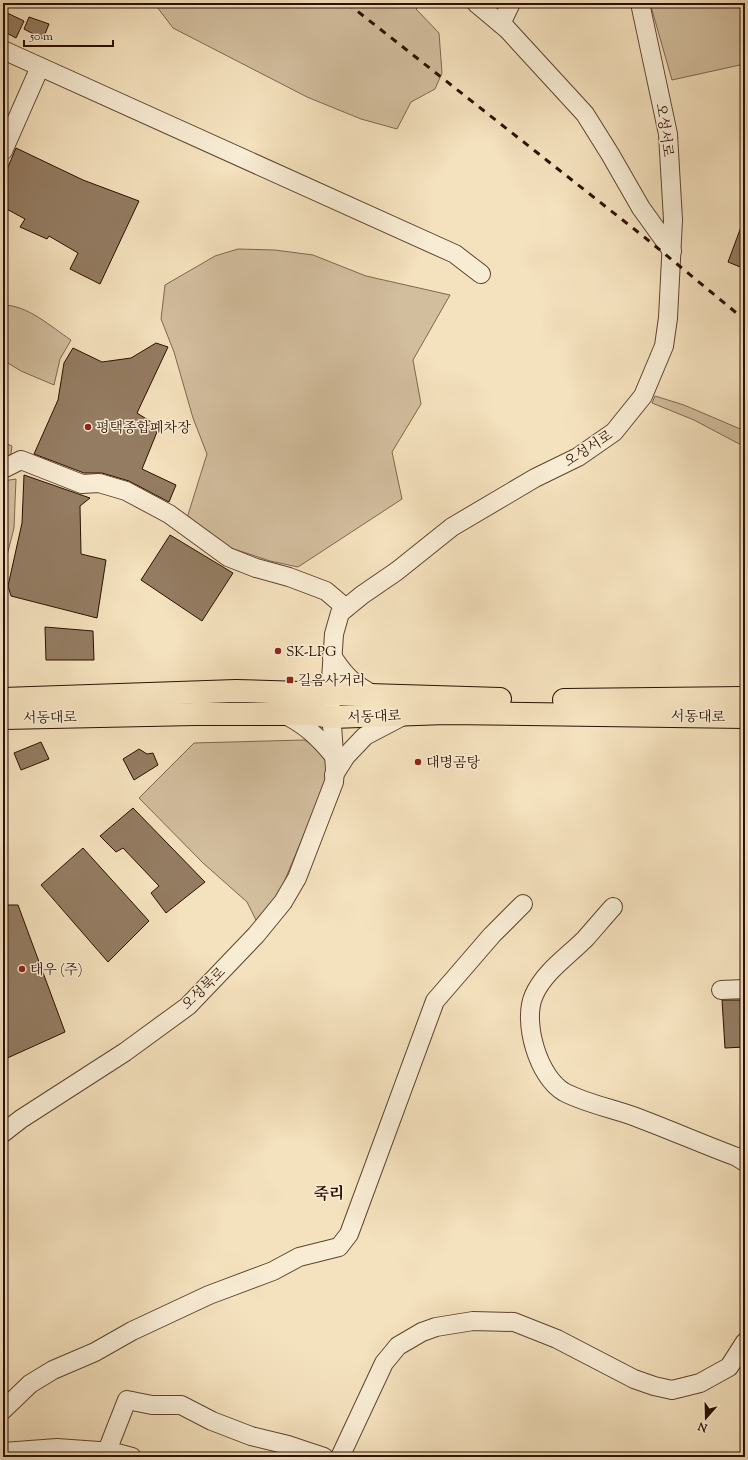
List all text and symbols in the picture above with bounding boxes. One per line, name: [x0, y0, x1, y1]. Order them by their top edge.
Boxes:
scale bar: [24, 22, 113, 48]
text: 50 m: [29, 28, 53, 46]
street label: 오성서로: [649, 102, 677, 159]
place label: 평택종합폐차장: [96, 419, 191, 439]
marker: 평택종합폐차장: [83, 422, 93, 432]
street label: 오성서로: [561, 426, 618, 473]
place label: SK-LPG: [286, 643, 337, 663]
marker: SK-LPG: [273, 646, 283, 656]
place label: 길음사거리: [298, 672, 366, 692]
marker: 길음사거리: [285, 675, 295, 685]
street label: 서동대로: [347, 707, 402, 729]
street label: 서동대로: [671, 708, 726, 728]
street label: 서동대로: [23, 709, 78, 729]
place label: 대명곰탕: [426, 754, 481, 774]
marker: 대명곰탕: [413, 757, 423, 767]
place label: 태우 (주): [30, 961, 83, 981]
street label: 오성북로: [178, 963, 231, 1015]
marker: 태우 (주): [17, 964, 27, 974]
district label: 죽리: [314, 1184, 344, 1207]
north arrow: [686, 1398, 726, 1438]
text: N: [696, 1417, 711, 1436]

